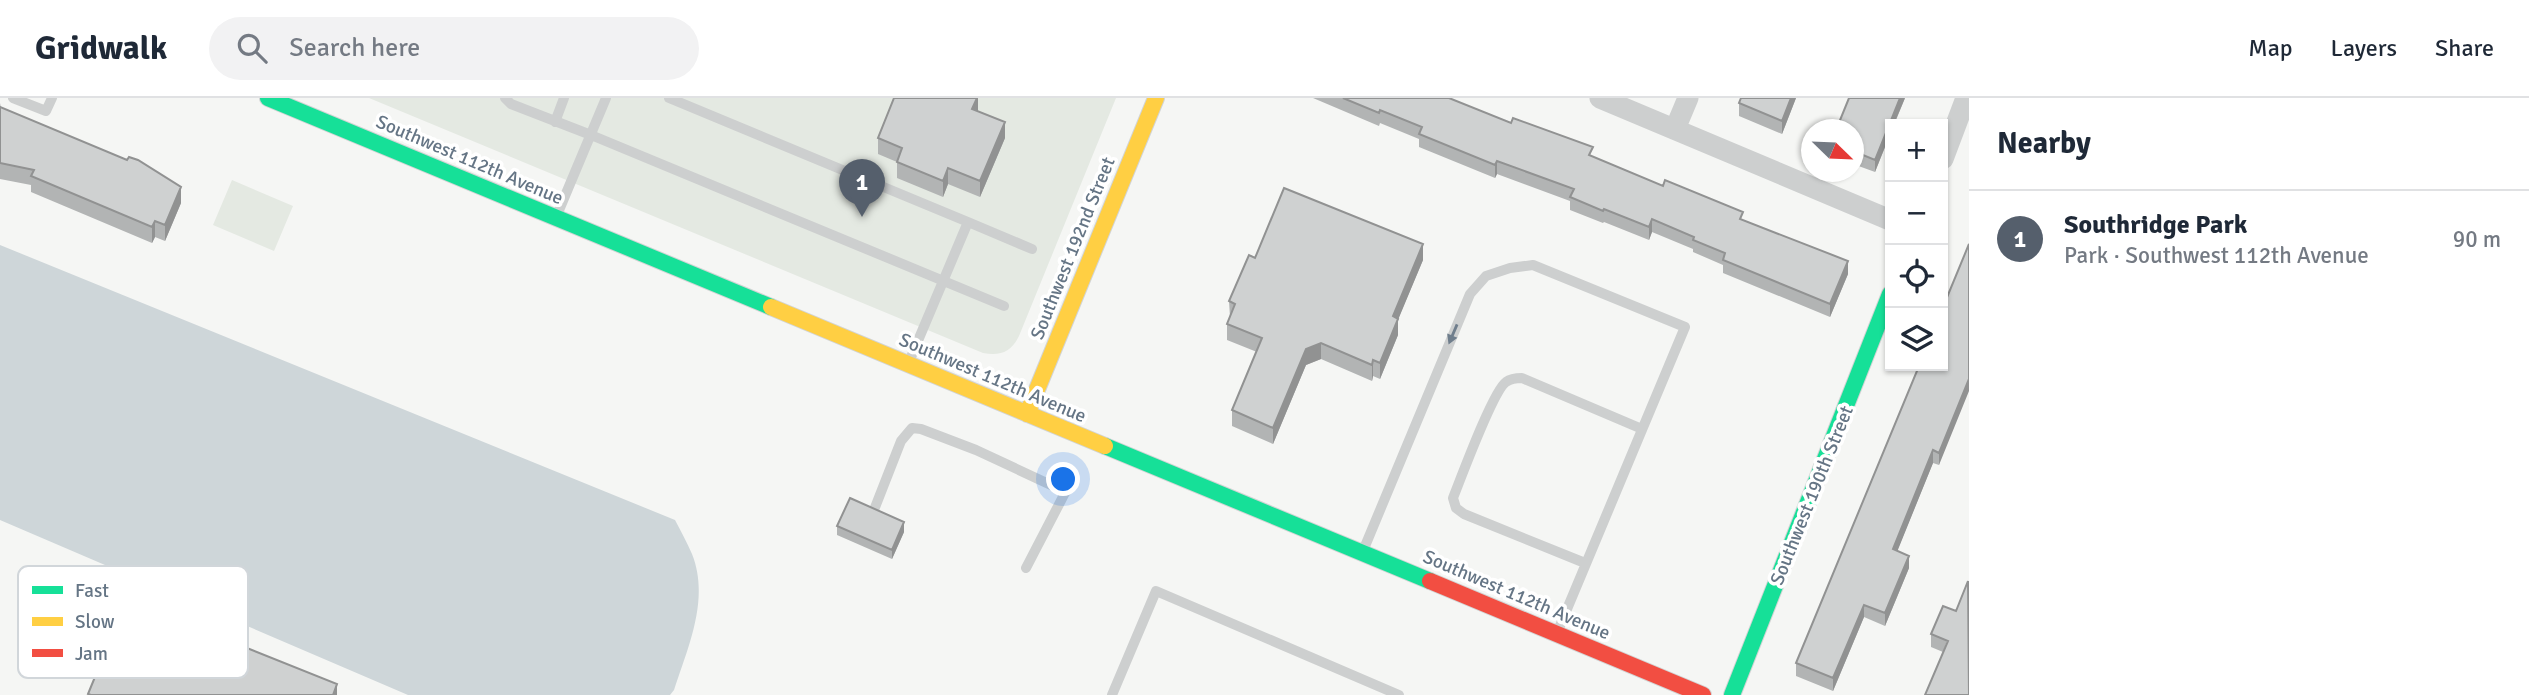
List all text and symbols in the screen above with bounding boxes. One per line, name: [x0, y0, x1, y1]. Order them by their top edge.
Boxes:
search box: [209, 17, 699, 80]
text: Gridwalk: [35, 28, 167, 69]
icon: search: [233, 29, 271, 67]
text: Search here: [289, 32, 420, 64]
text: Map: [2248, 33, 2293, 63]
text: Layers: [2331, 33, 2397, 63]
text: Share: [2435, 33, 2494, 63]
street label: Southwest 112th Avenue: [372, 110, 567, 210]
north arrow: [1801, 119, 1864, 182]
map controls: [1885, 119, 1948, 371]
button: +: [1885, 119, 1948, 182]
text: Nearby: [1997, 125, 2091, 162]
street label: Southwest 192nd Street: [1025, 153, 1121, 343]
pin: 1: [839, 159, 885, 217]
button: −: [1885, 182, 1948, 245]
text: Southridge Park: [2064, 209, 2247, 241]
text: 1: [2014, 225, 2026, 254]
text: 90 m: [2453, 225, 2501, 254]
text: Park · Southwest 112th Avenue: [2064, 241, 2369, 270]
button: locate: [1885, 245, 1948, 308]
button: layers: [1885, 308, 1948, 371]
one-way arrow: [1447, 324, 1458, 345]
street label: Southwest 112th Avenue: [895, 328, 1090, 428]
street label: Southwest 190th Street: [1765, 402, 1859, 588]
your location: [1046, 462, 1080, 496]
street label: Southwest 112th Avenue: [1419, 545, 1614, 645]
legend: [18, 566, 248, 678]
text: Fast: [75, 579, 109, 603]
text: Slow: [75, 610, 115, 634]
text: Jam: [75, 642, 108, 666]

